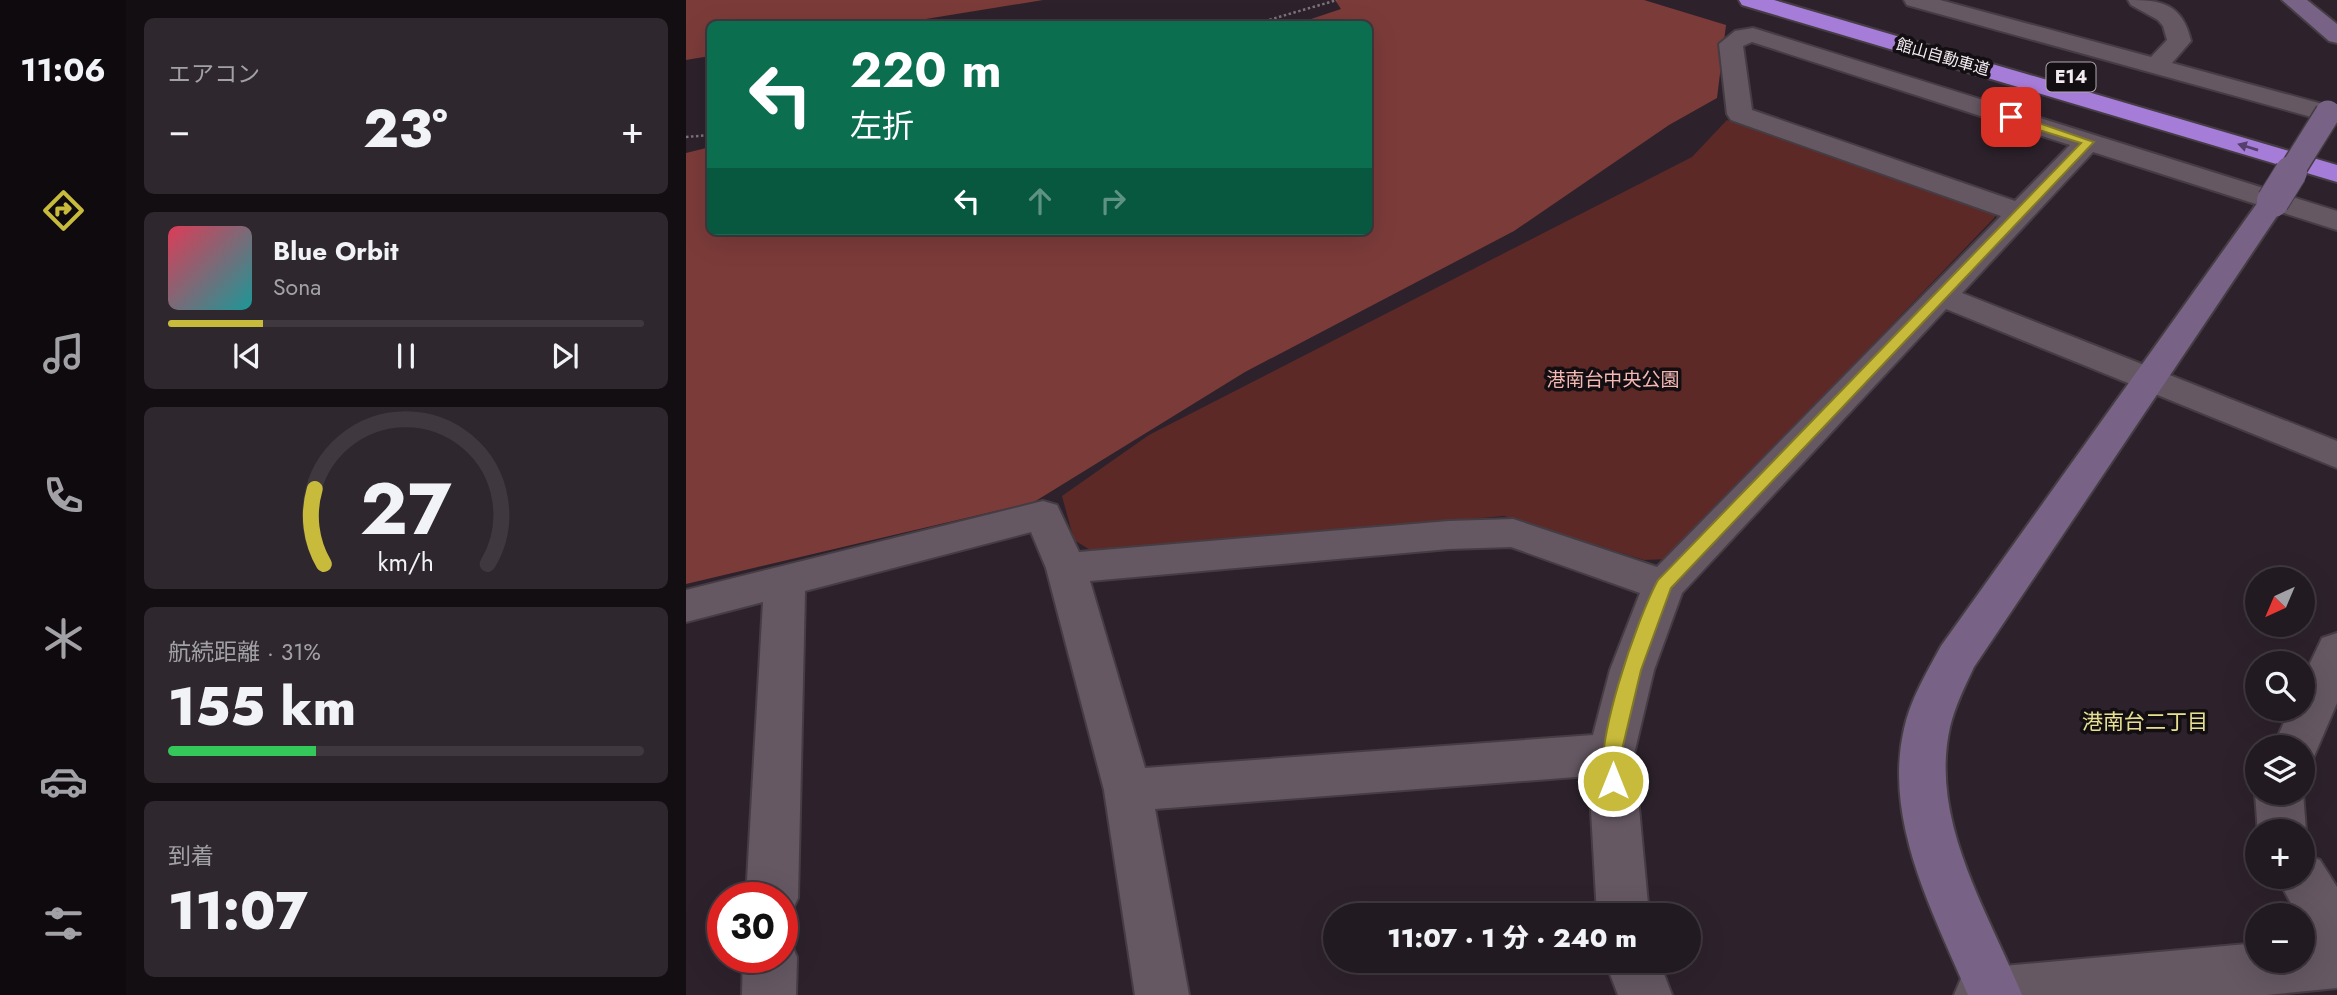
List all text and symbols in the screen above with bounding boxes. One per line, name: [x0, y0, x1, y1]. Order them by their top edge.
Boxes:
street label: 館山自動車道: [1894, 33, 1992, 81]
text: 220 m: [850, 35, 1002, 105]
text: 11:06: [20, 47, 106, 93]
icon: left: [735, 49, 826, 140]
text: エアコン: [168, 57, 260, 91]
road number: E14: [2046, 62, 2096, 92]
pin: [1981, 87, 2041, 147]
text: 23°: [363, 91, 448, 167]
icon: arrive: [1992, 98, 2030, 136]
text: −: [168, 102, 190, 157]
text: +: [621, 102, 644, 157]
text: 左折: [850, 103, 914, 149]
one-way arrow: [2237, 142, 2258, 152]
icon: left: [948, 182, 986, 220]
icon: ahead: [1021, 182, 1059, 220]
icon: right: [1094, 182, 1132, 220]
icon: directions: [39, 186, 88, 235]
text: Blue Orbit: [273, 232, 398, 270]
text: Sona: [273, 270, 321, 304]
icon: music: [39, 329, 88, 378]
icon: previous: [228, 337, 266, 375]
icon: pause: [387, 337, 425, 375]
icon: next: [546, 337, 584, 375]
park label: 港南台中央公園: [1546, 366, 1680, 393]
text: 27: [360, 456, 452, 561]
icon: phone: [39, 471, 88, 520]
text: km/h: [378, 543, 434, 579]
north arrow: [2245, 567, 2315, 637]
map controls: [2245, 567, 2315, 973]
icon: climate: [39, 614, 88, 663]
text: 航続距離 · 31%: [168, 635, 321, 669]
button: search: [2245, 651, 2315, 721]
text: 155 km: [168, 669, 356, 745]
district label: 港南台二丁目: [2082, 707, 2208, 737]
button: layers: [2245, 735, 2315, 805]
position arrow: [1576, 744, 1650, 818]
icon: car: [39, 757, 88, 806]
button: +: [2245, 819, 2315, 889]
text: 到着: [168, 839, 214, 873]
text: 11:07: [168, 873, 308, 949]
speed limit sign: 30: [707, 882, 798, 973]
icon: filters: [39, 899, 88, 948]
button: −: [2245, 903, 2315, 973]
text: 11:07 · 1 分 · 240 m: [1387, 919, 1637, 957]

